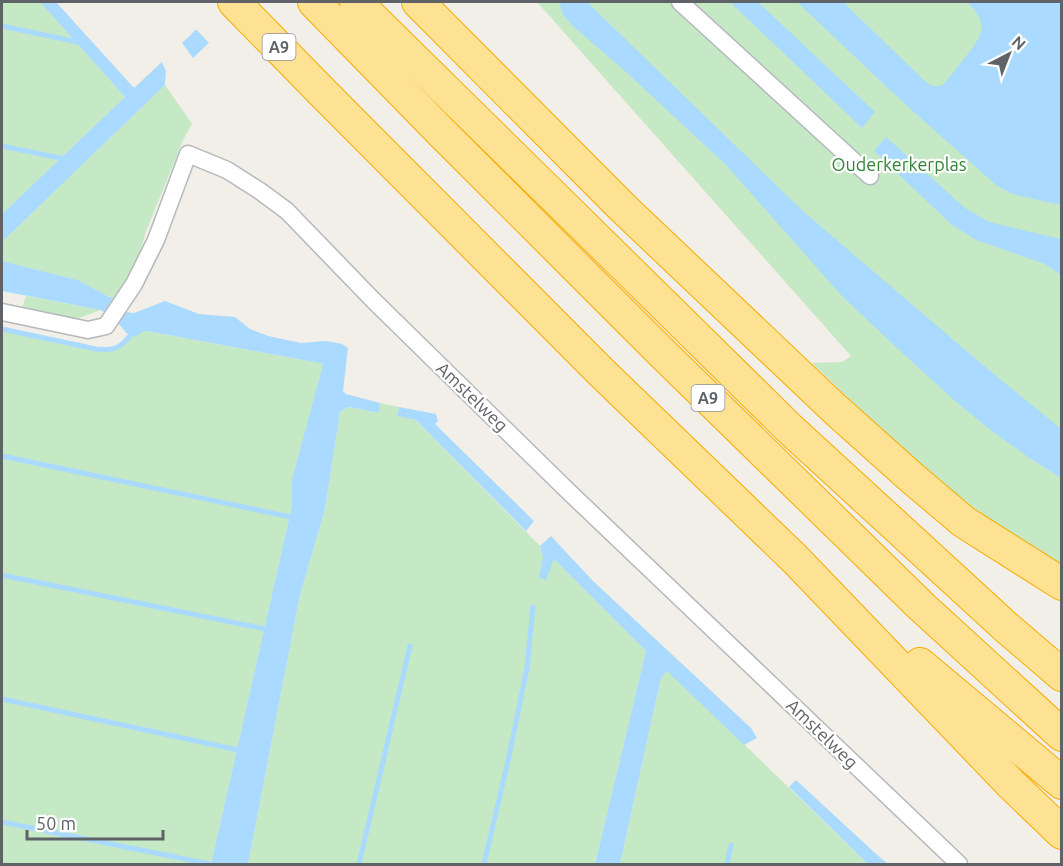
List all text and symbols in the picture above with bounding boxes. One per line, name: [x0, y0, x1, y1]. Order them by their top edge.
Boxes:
north arrow: [979, 24, 1039, 84]
text: N: [1009, 32, 1029, 54]
road number: A9: [262, 34, 296, 60]
park label: Ouderkerkerplas: [832, 154, 967, 174]
street label: Amstelweg: [433, 357, 512, 435]
road number: A9: [692, 385, 724, 411]
street label: Amstelweg: [783, 694, 862, 772]
scale bar: [27, 803, 164, 841]
text: 50 m: [36, 813, 76, 833]

